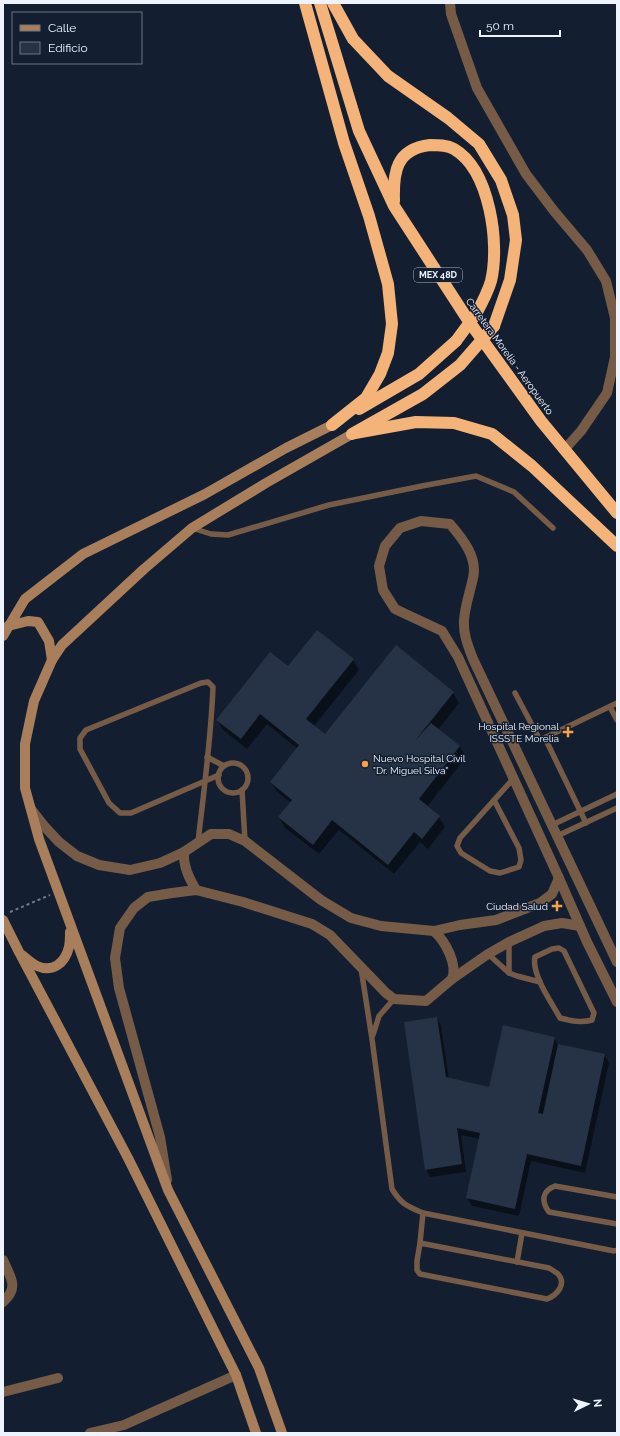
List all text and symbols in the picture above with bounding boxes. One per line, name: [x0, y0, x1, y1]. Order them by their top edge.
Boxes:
legend: [12, 12, 142, 64]
scale bar: [480, 12, 560, 38]
text: 50 m: [486, 19, 514, 33]
text: Calle: [48, 21, 76, 35]
text: Edificio: [48, 41, 88, 55]
road number: MEX 48D: [414, 268, 462, 282]
street label: Carretera Morelia - Aeropuerto: [464, 296, 556, 417]
place label: Hospital Regional ISSSTE Morelia: [478, 721, 559, 744]
marker: Hospital Regional ISSSTE Morelia: [562, 726, 574, 738]
place label: Nuevo Hospital Civil "Dr. Miguel Silva": [373, 753, 466, 776]
marker: Nuevo Hospital Civil "Dr. Miguel Silva": [360, 759, 370, 769]
marker: Ciudad Salud: [551, 900, 563, 912]
place label: Ciudad Salud: [486, 901, 548, 912]
north arrow: [568, 1384, 608, 1424]
text: N: [591, 1398, 604, 1408]

